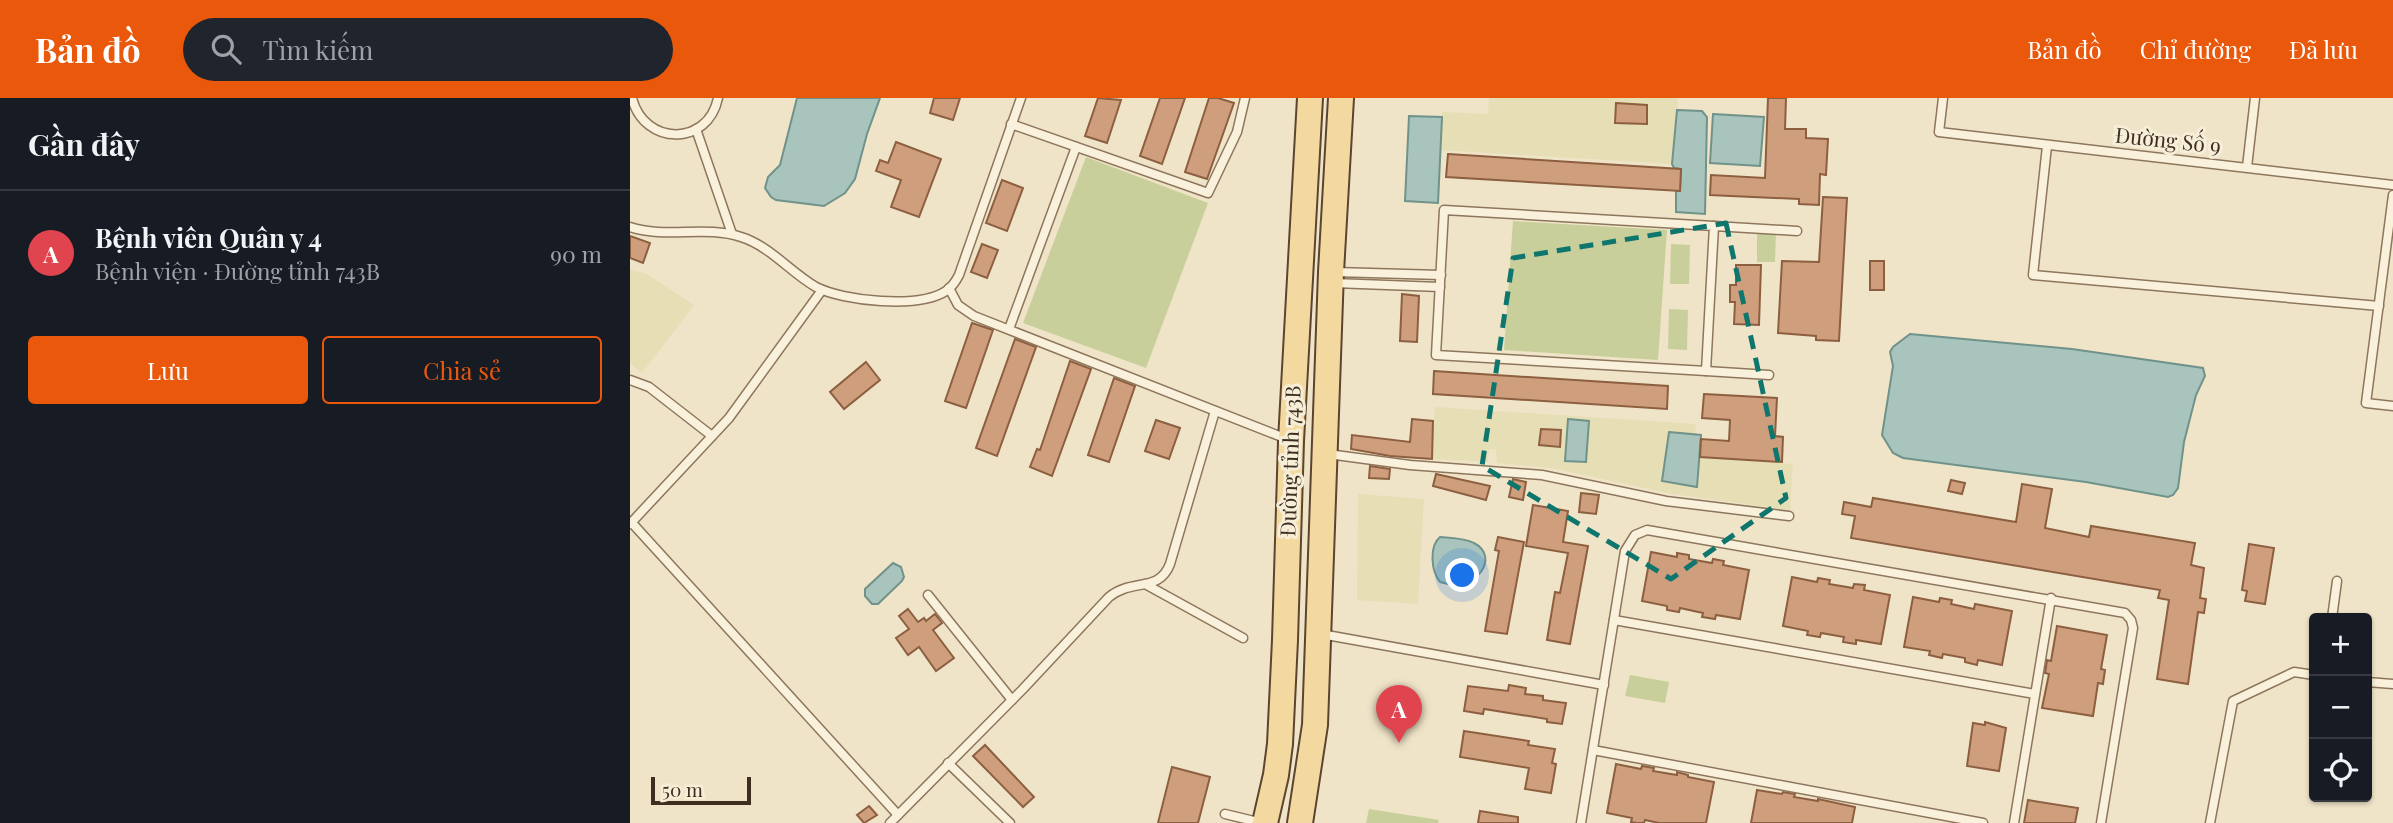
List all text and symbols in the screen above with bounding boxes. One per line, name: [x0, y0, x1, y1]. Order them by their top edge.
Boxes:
search box: [183, 18, 673, 81]
text: Bản đồ: [35, 27, 141, 71]
icon: search: [207, 30, 245, 68]
text: Tìm kiếm: [263, 32, 373, 67]
text: Bản đồ: [2027, 33, 2102, 65]
text: Chỉ đường: [2140, 33, 2251, 65]
text: Đã lưu: [2289, 33, 2358, 65]
street label: Đường Số 9: [2114, 120, 2223, 158]
text: Gần đây: [28, 124, 140, 164]
text: Bệnh viên Quân y 4: [95, 220, 322, 255]
text: A: [43, 238, 59, 269]
text: 90 m: [550, 238, 602, 269]
text: Bệnh viện · Đường tỉnh 743B: [95, 255, 380, 286]
button: Lưu: [28, 336, 308, 404]
button: Chia sẻ: [322, 336, 602, 404]
street label: Đường tỉnh 743B: [1272, 385, 1306, 537]
your location: [1445, 558, 1479, 592]
map controls: [2309, 613, 2372, 802]
button: +: [2309, 613, 2372, 676]
button: −: [2309, 676, 2372, 739]
pin: A: [1376, 685, 1422, 743]
button: locate: [2309, 739, 2372, 802]
scale bar: [651, 774, 751, 806]
text: 50 m: [662, 776, 703, 802]

